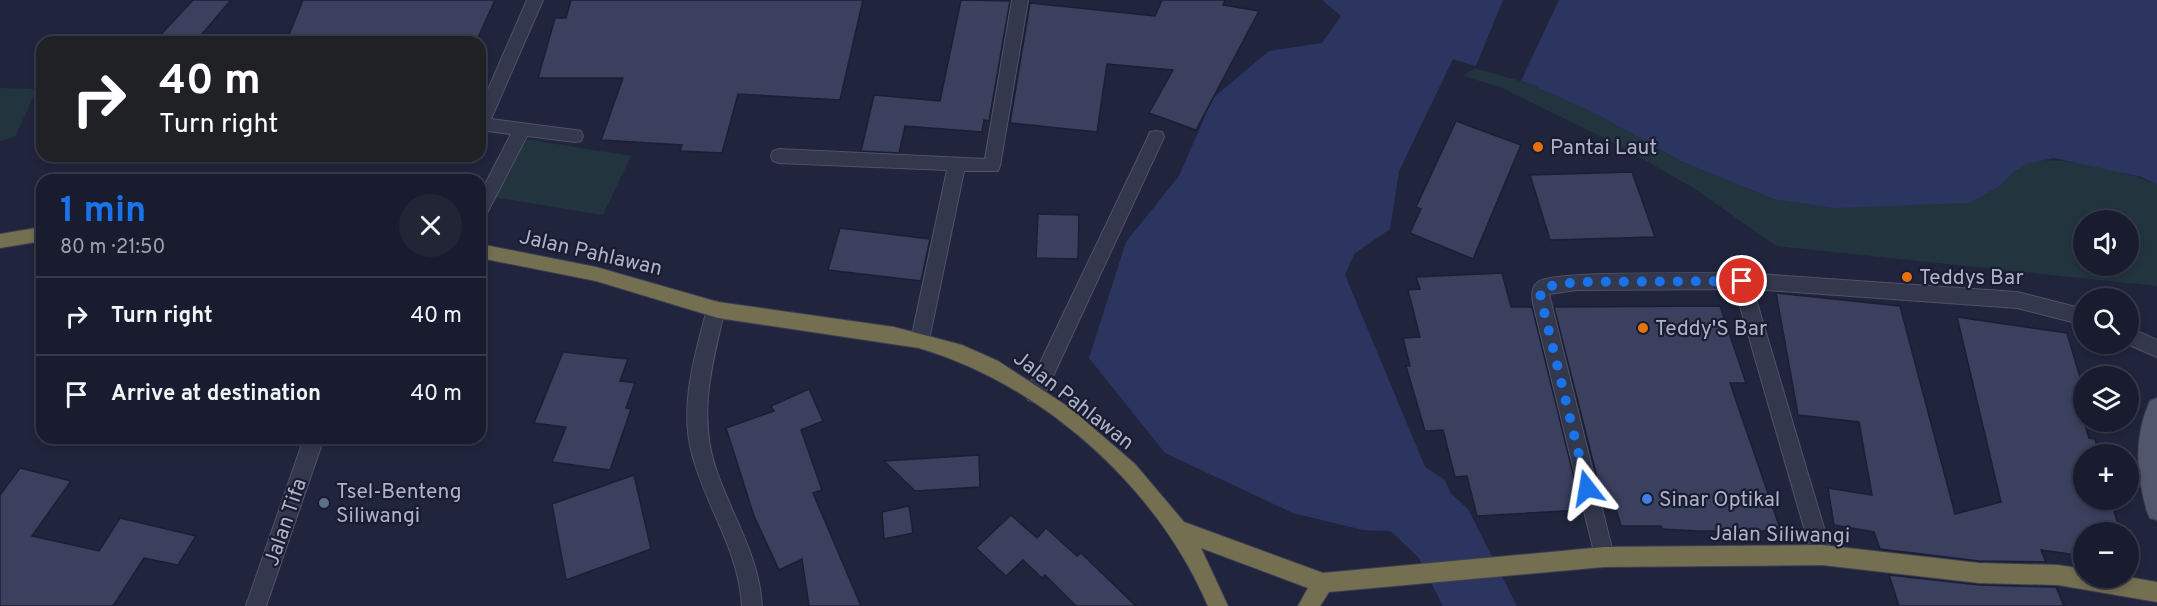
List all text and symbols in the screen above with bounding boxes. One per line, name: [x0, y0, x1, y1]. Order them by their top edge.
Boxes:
text: 40 m: [159, 56, 261, 109]
icon: right: [60, 60, 138, 138]
text: Turn right: [159, 108, 278, 142]
place label: Pantai Laut: [1550, 135, 1657, 162]
marker: Pantai Laut: [1531, 140, 1545, 154]
text: 1 min: [60, 189, 146, 235]
button: close: [399, 194, 462, 257]
map controls: [2073, 210, 2139, 588]
button: sound: [2073, 210, 2139, 276]
street label: Jalan Pahlawan: [516, 224, 665, 283]
text: 80 m · 21:50: [60, 235, 165, 261]
pin: [1716, 255, 1767, 306]
icon: arrive: [1725, 264, 1758, 297]
place label: Teddys Bar: [1919, 265, 2024, 292]
marker: Teddys Bar: [1900, 270, 1914, 284]
button: search: [2073, 288, 2139, 354]
icon: right: [60, 300, 93, 333]
text: Turn right: [111, 303, 213, 330]
text: 40 m: [410, 303, 462, 330]
place label: Teddy'S Bar: [1655, 316, 1767, 343]
marker: Teddy'S Bar: [1636, 321, 1650, 335]
street label: Jalan Pahlawan: [1007, 346, 1139, 457]
button: layers: [2073, 366, 2139, 432]
icon: arrive: [60, 378, 93, 411]
text: Arrive at destination: [111, 381, 321, 408]
text: 40 m: [410, 381, 462, 408]
button: +: [2073, 444, 2139, 510]
position arrow: [1555, 456, 1619, 520]
street label: Jalan Tifa: [259, 475, 314, 570]
place label: Tsel-Benteng Siliwangi: [336, 479, 462, 530]
place label: Sinar Optikal: [1659, 487, 1780, 514]
marker: Sinar Optikal: [1640, 492, 1654, 506]
marker: Tsel-Benteng Siliwangi: [317, 496, 331, 510]
street label: Jalan Siliwangi: [1710, 521, 1850, 550]
button: −: [2073, 522, 2139, 588]

